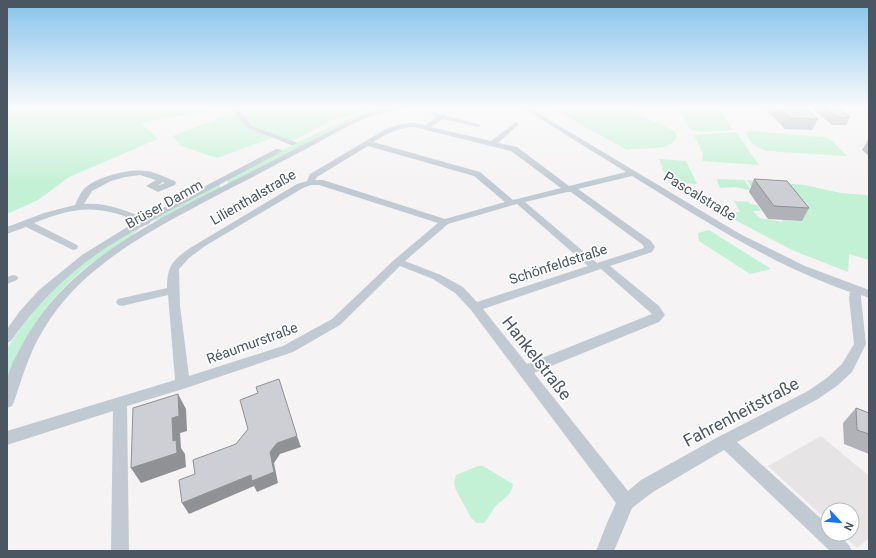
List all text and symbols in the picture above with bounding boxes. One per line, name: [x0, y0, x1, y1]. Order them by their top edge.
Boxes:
street label: Lilienthalstraße: [207, 166, 299, 228]
street label: Pascalstraße: [661, 168, 739, 224]
street label: Brüser Damm: [123, 176, 205, 232]
street label: Schönfeldstraße: [507, 241, 609, 287]
street label: Hankelstraße: [498, 312, 576, 404]
street label: Réaumurstraße: [204, 319, 300, 367]
street label: Fahrenheitstraße: [680, 373, 802, 451]
north arrow: [820, 502, 860, 542]
text: N: [841, 520, 856, 533]

